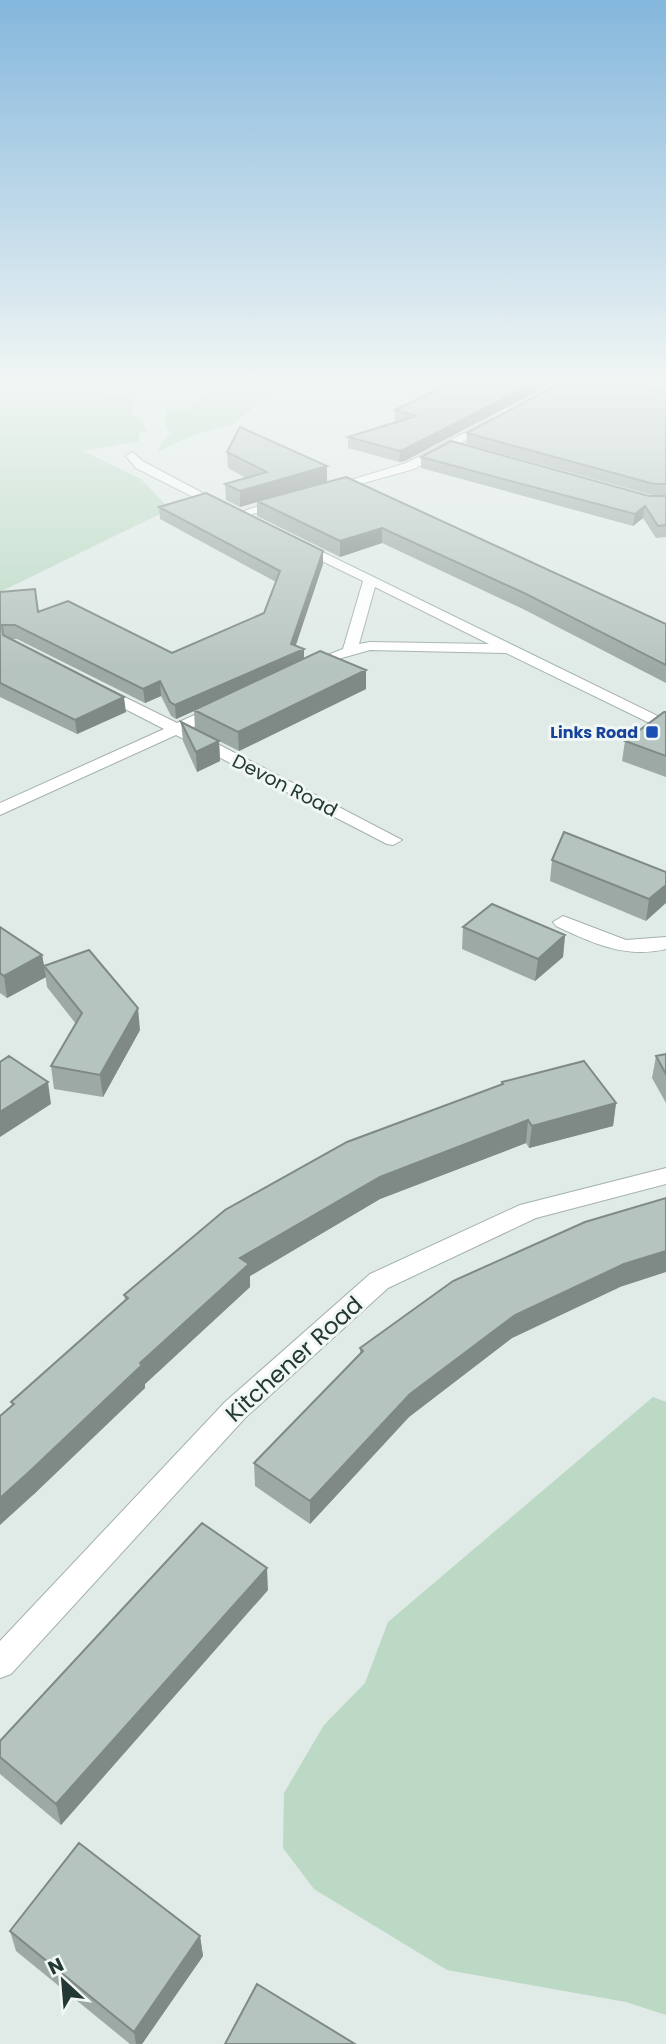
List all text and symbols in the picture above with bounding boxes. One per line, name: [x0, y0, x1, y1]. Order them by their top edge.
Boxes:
place label: Links Road: [550, 721, 638, 744]
marker: Links Road: [644, 724, 660, 740]
street label: Devon Road: [228, 747, 342, 824]
street label: Kitchener Road: [219, 1289, 369, 1429]
north arrow: [28, 1946, 98, 2016]
text: N: [43, 1951, 68, 1981]

